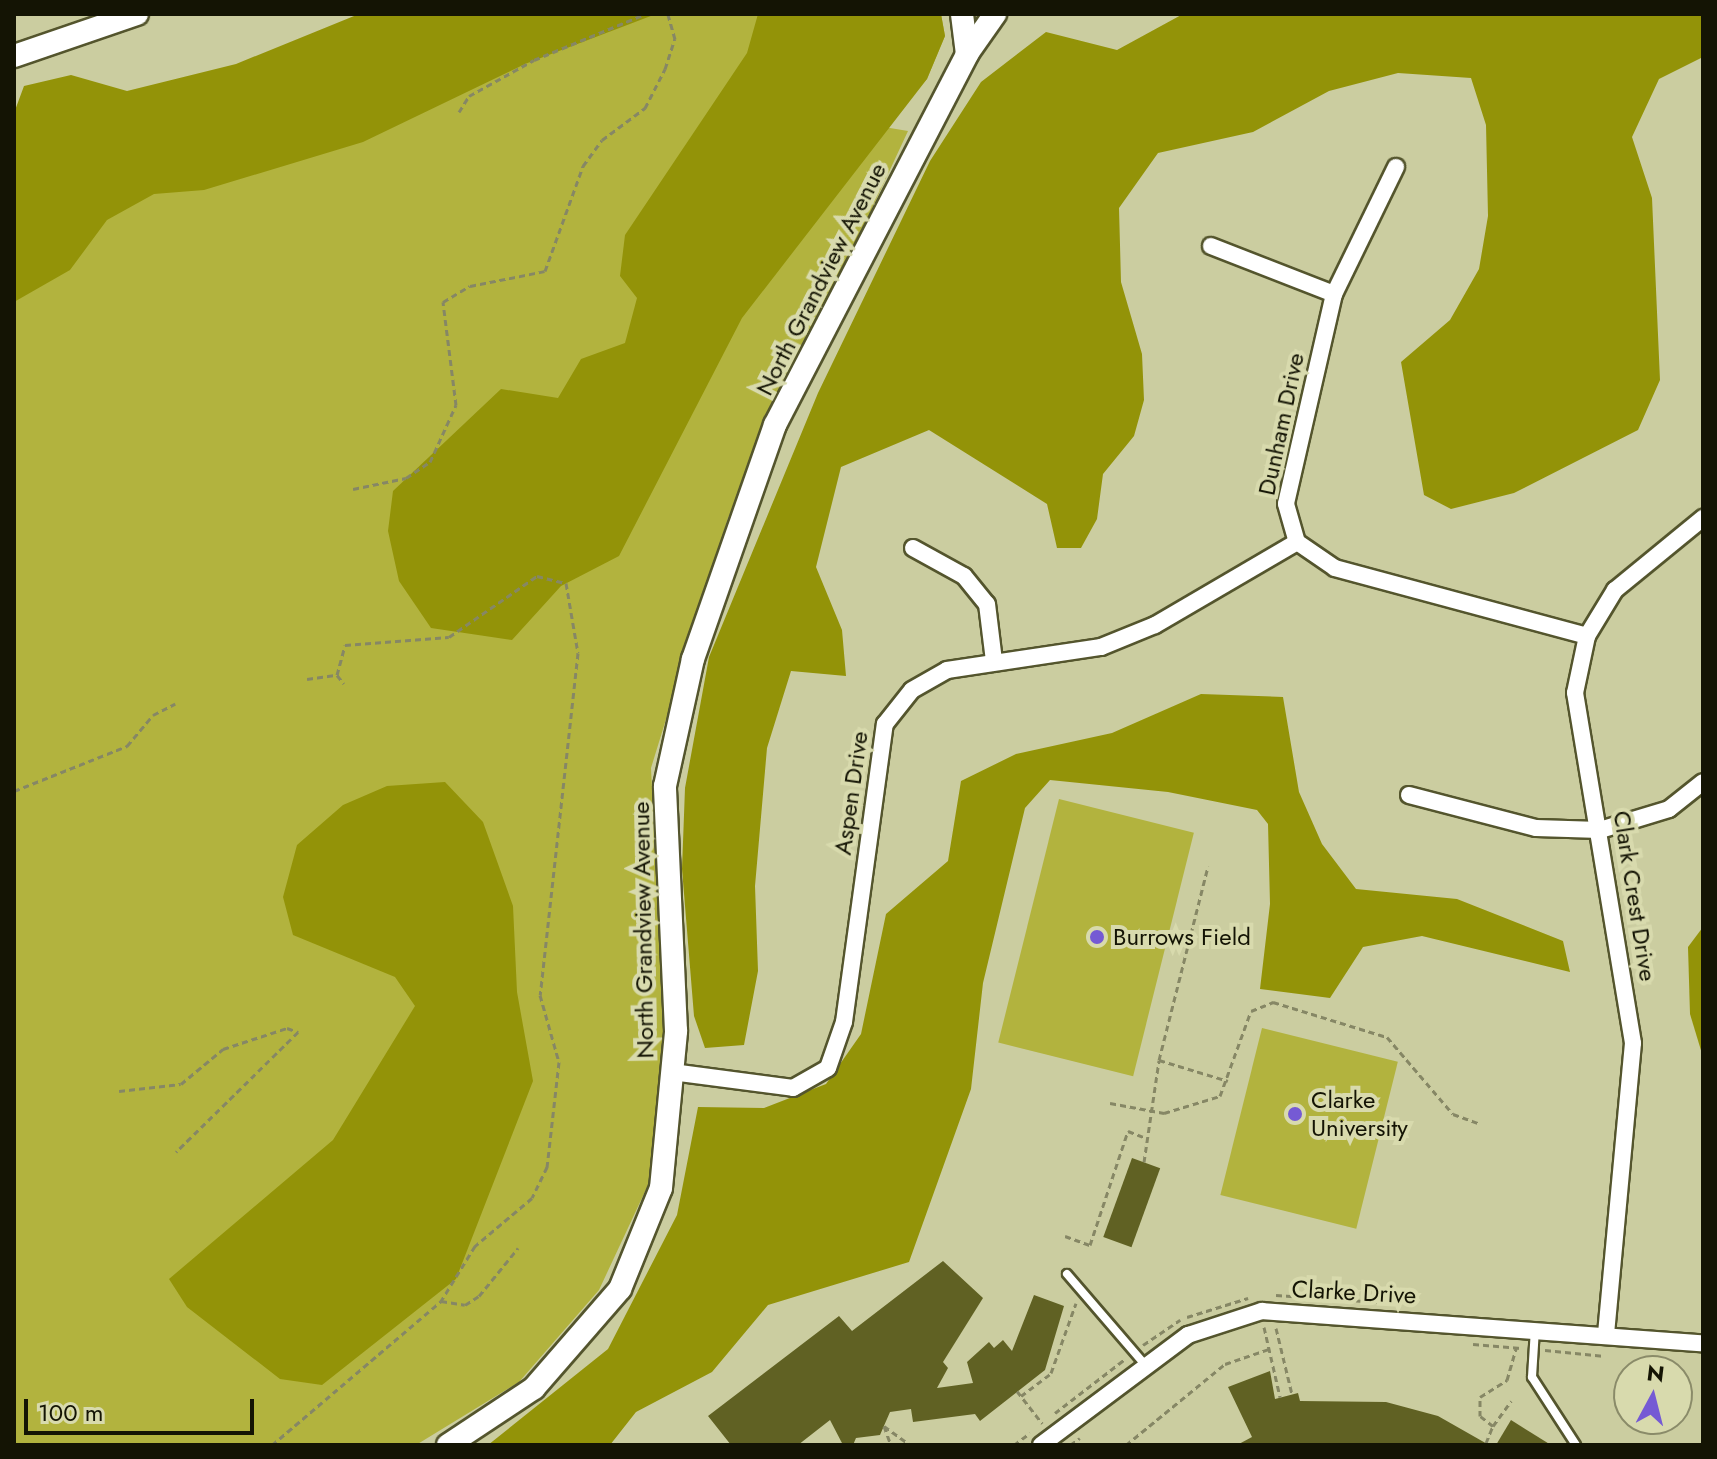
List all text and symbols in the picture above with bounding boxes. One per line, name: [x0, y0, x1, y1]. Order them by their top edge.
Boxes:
street label: North Grandview Avenue: [750, 158, 892, 400]
street label: Dunham Drive: [1252, 350, 1310, 498]
street label: Aspen Drive: [828, 729, 874, 857]
street label: North Grandview Avenue: [626, 801, 660, 1059]
street label: Clark Crest Drive: [1607, 809, 1663, 983]
place label: Burrows Field: [1113, 923, 1251, 951]
marker: Burrows Field: [1088, 928, 1106, 946]
place label: Clarke University: [1311, 1086, 1408, 1142]
marker: Clarke University: [1286, 1105, 1304, 1123]
street label: Clarke Drive: [1291, 1274, 1417, 1310]
north arrow: [1613, 1355, 1693, 1435]
text: N: [1645, 1356, 1666, 1390]
scale bar: [28, 1383, 258, 1433]
text: 100 m: [38, 1395, 104, 1430]

